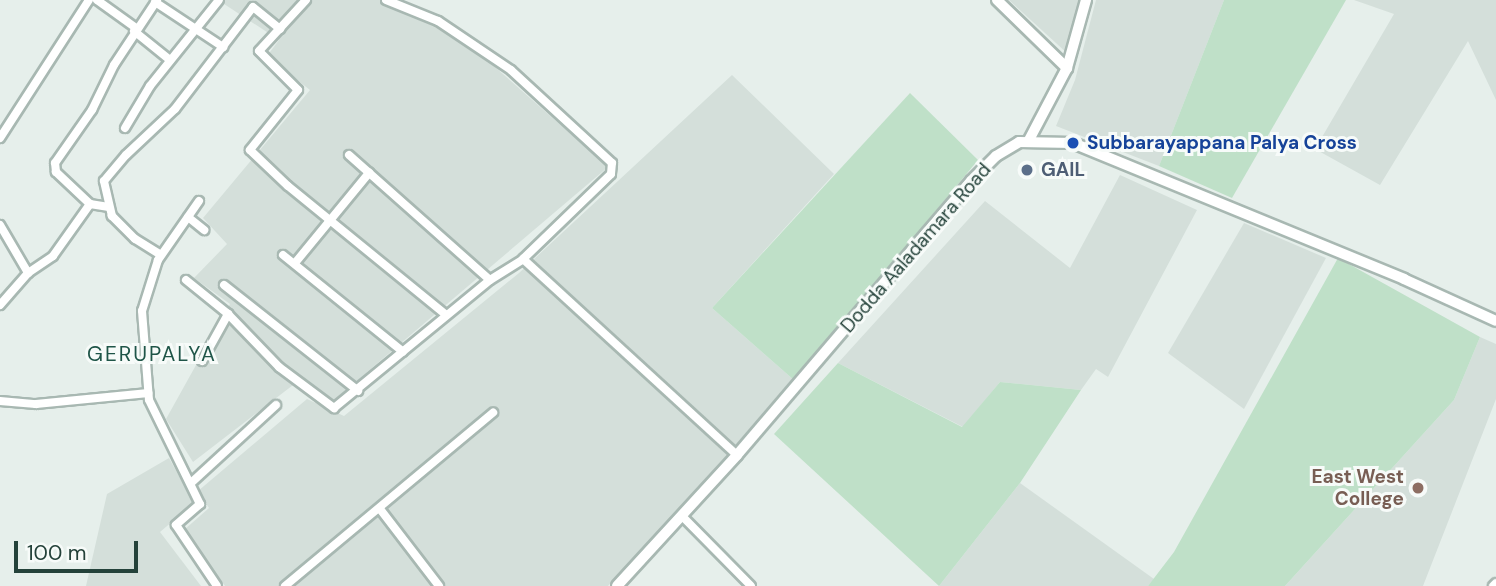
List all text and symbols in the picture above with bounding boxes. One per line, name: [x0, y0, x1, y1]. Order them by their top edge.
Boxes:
place label: Subbarayappana Palya Cross: [1087, 132, 1357, 154]
marker: Subbarayappana Palya Cross: [1065, 135, 1081, 151]
street label: Dodda Aaladamara Road: [836, 159, 996, 337]
place label: GAIL: [1041, 159, 1085, 181]
marker: GAIL: [1019, 162, 1035, 178]
district label: GERUPALYA: [88, 341, 216, 367]
place label: East West College: [1311, 466, 1404, 510]
marker: East West College: [1410, 480, 1426, 496]
scale bar: [18, 526, 142, 570]
text: 100 m: [27, 539, 87, 567]

